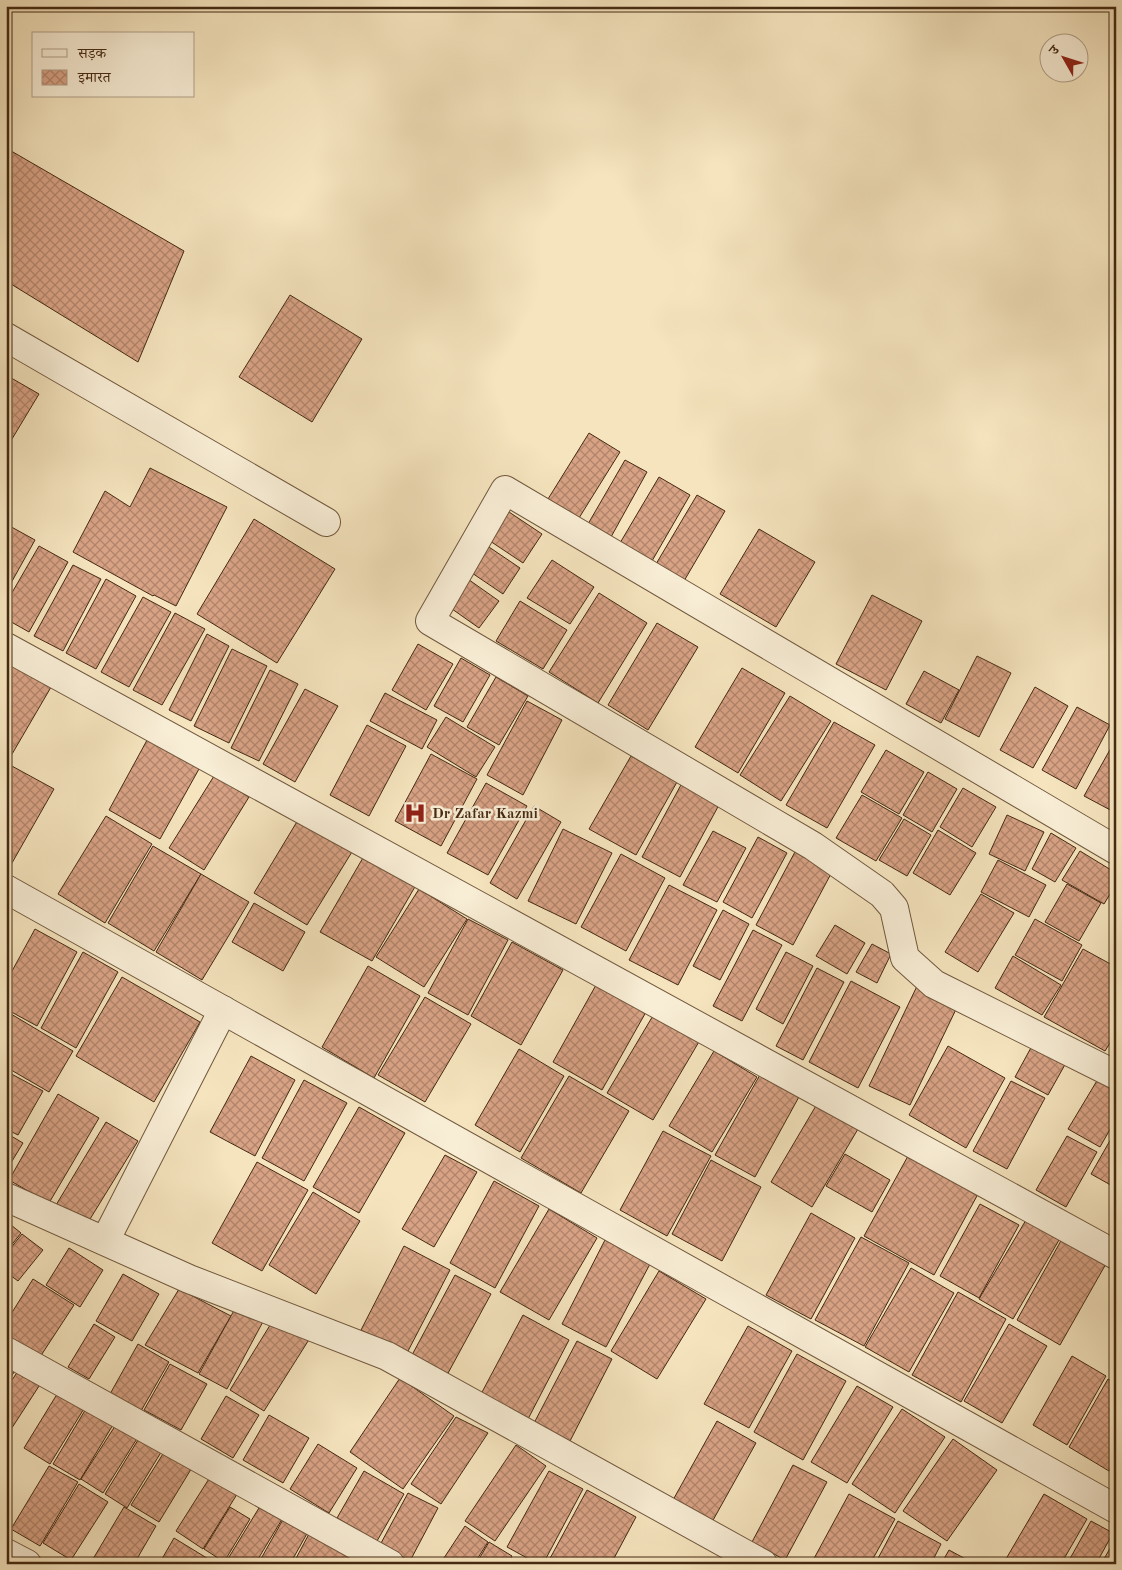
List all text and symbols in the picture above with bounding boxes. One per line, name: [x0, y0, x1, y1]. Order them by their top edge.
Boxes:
legend: [32, 32, 195, 98]
north arrow: [1040, 32, 1090, 82]
text: उ: [1046, 43, 1063, 58]
text: सड़क: [77, 47, 107, 62]
text: इमारत: [77, 71, 112, 86]
hospital icon: Dr Zafar Kazmi: [402, 800, 428, 826]
place label: Dr Zafar Kazmi: [432, 807, 538, 822]

